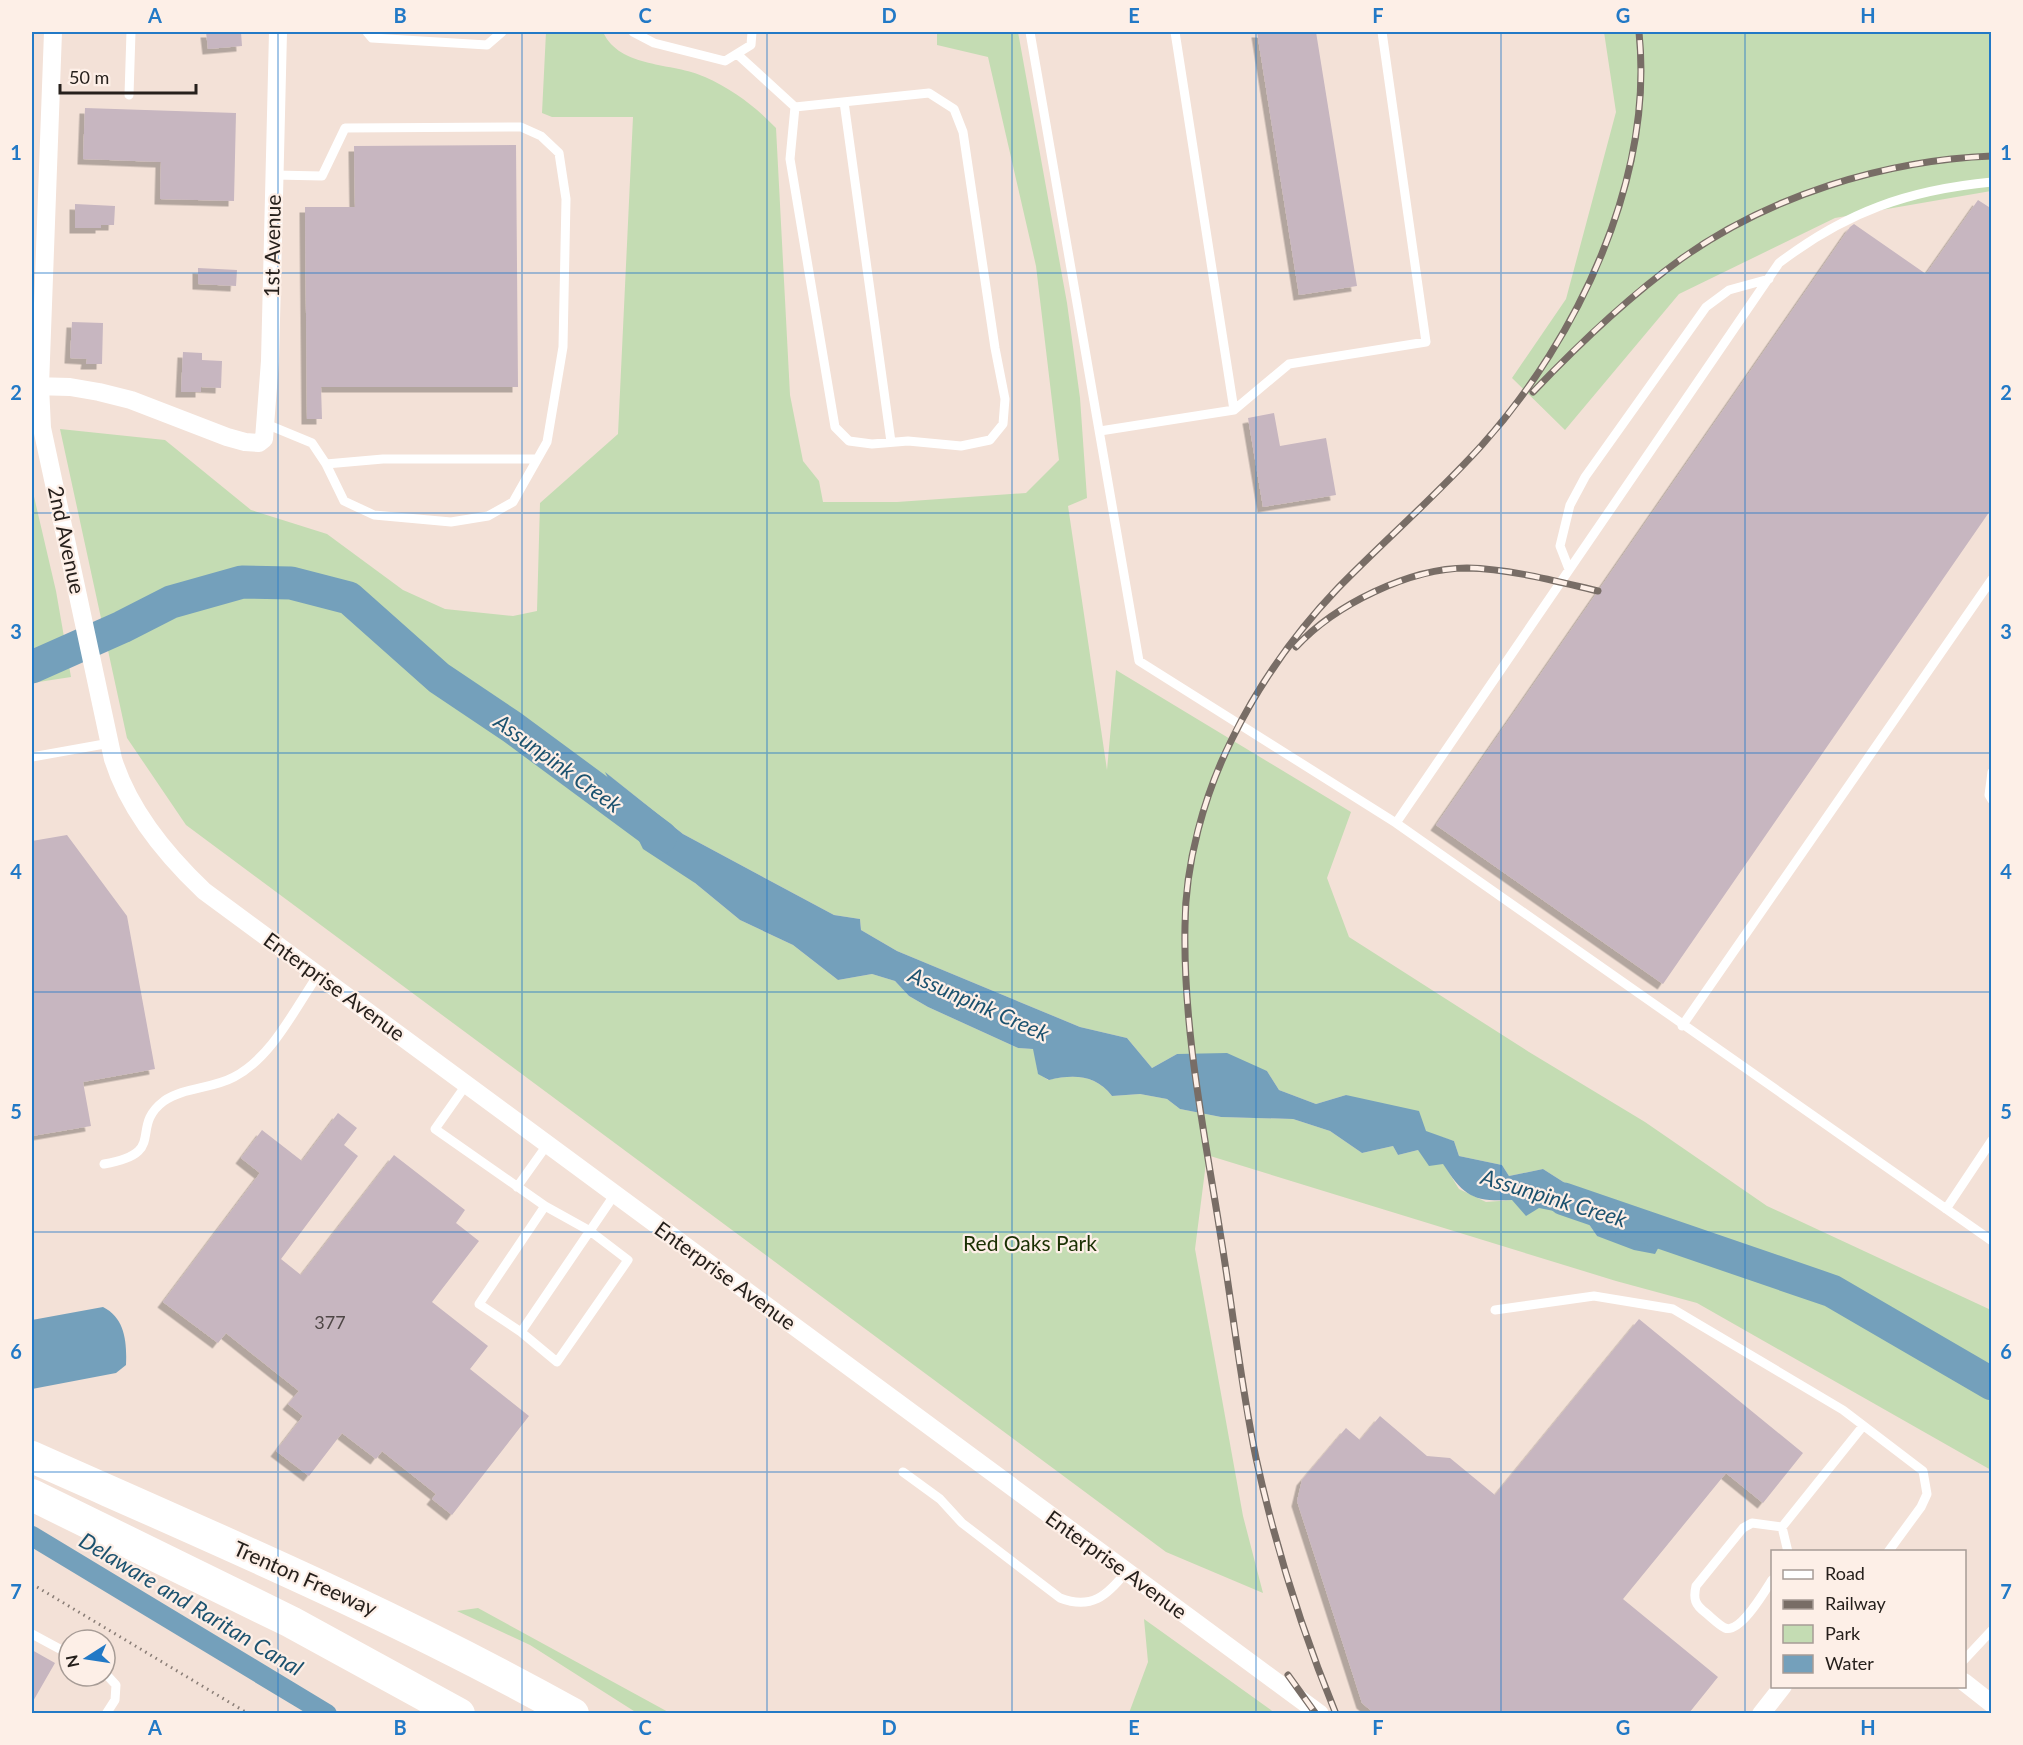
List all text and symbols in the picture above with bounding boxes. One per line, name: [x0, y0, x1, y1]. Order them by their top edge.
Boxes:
text: A: [147, 3, 162, 27]
text: B: [393, 3, 407, 27]
text: C: [638, 3, 652, 27]
text: D: [881, 3, 897, 27]
text: E: [1128, 3, 1140, 27]
text: F: [1372, 3, 1384, 27]
text: G: [1616, 3, 1630, 27]
text: H: [1860, 3, 1876, 27]
scale bar: [60, 57, 196, 95]
text: 50 m: [69, 66, 109, 88]
text: 1: [10, 140, 22, 164]
text: 1: [2000, 140, 2012, 164]
street label: 1st Avenue: [258, 194, 285, 298]
text: 2: [10, 380, 22, 404]
text: 2: [2000, 380, 2012, 404]
street label: 2nd Avenue: [44, 483, 91, 596]
text: 3: [10, 619, 22, 643]
text: 3: [2000, 619, 2012, 643]
water label: Assunpink Creek: [489, 707, 628, 818]
text: 4: [10, 859, 22, 883]
text: 4: [2000, 859, 2012, 883]
street label: Enterprise Avenue: [259, 926, 410, 1045]
water label: Assunpink Creek: [904, 960, 1054, 1047]
text: 5: [10, 1099, 22, 1123]
text: 5: [2000, 1099, 2012, 1123]
water label: Assunpink Creek: [1477, 1162, 1631, 1233]
street label: Enterprise Avenue: [650, 1215, 801, 1334]
park label: Red Oaks Park: [963, 1230, 1097, 1255]
house number: 377: [314, 1311, 346, 1333]
text: 6: [10, 1339, 22, 1363]
text: 6: [2000, 1339, 2012, 1363]
street label: Enterprise Avenue: [1041, 1504, 1192, 1623]
water label: Delaware and Raritan Canal: [75, 1526, 308, 1681]
street label: Trenton Freeway: [230, 1535, 381, 1620]
legend: [1771, 1550, 1966, 1688]
text: Road: [1825, 1562, 1865, 1584]
text: 7: [10, 1579, 22, 1603]
text: 7: [2000, 1579, 2012, 1603]
text: Railway: [1825, 1592, 1886, 1614]
text: Park: [1825, 1622, 1861, 1644]
north arrow: [57, 1628, 117, 1688]
text: Water: [1825, 1652, 1874, 1674]
text: N: [61, 1653, 82, 1669]
text: A: [147, 1715, 162, 1739]
text: B: [393, 1715, 407, 1739]
text: C: [638, 1715, 652, 1739]
text: D: [881, 1715, 897, 1739]
text: E: [1128, 1715, 1140, 1739]
text: F: [1372, 1715, 1384, 1739]
text: G: [1616, 1715, 1630, 1739]
text: H: [1860, 1715, 1876, 1739]

